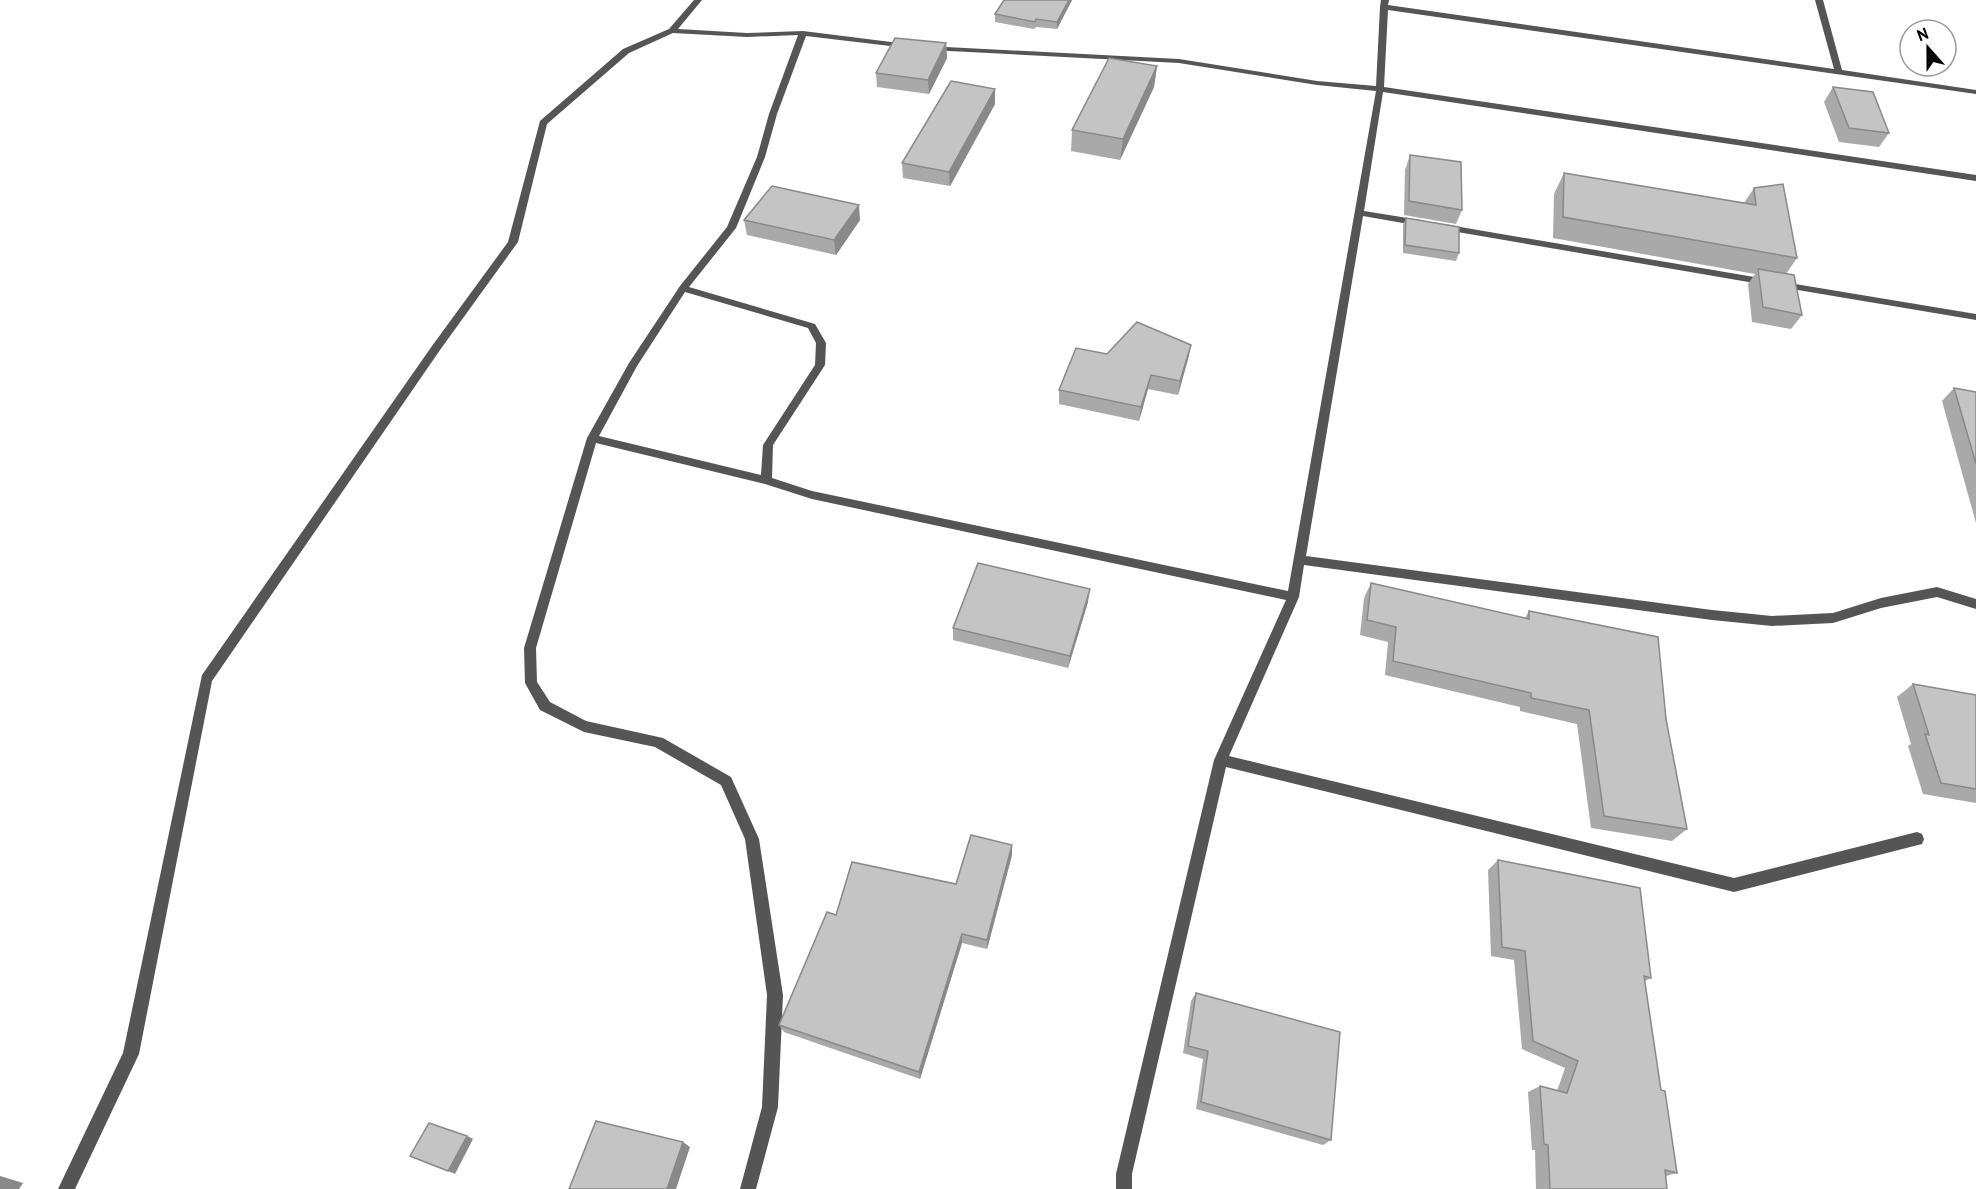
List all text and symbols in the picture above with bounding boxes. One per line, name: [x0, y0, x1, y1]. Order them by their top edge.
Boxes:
north arrow: [1898, 18, 1958, 78]
text: N: [1914, 23, 1931, 45]

